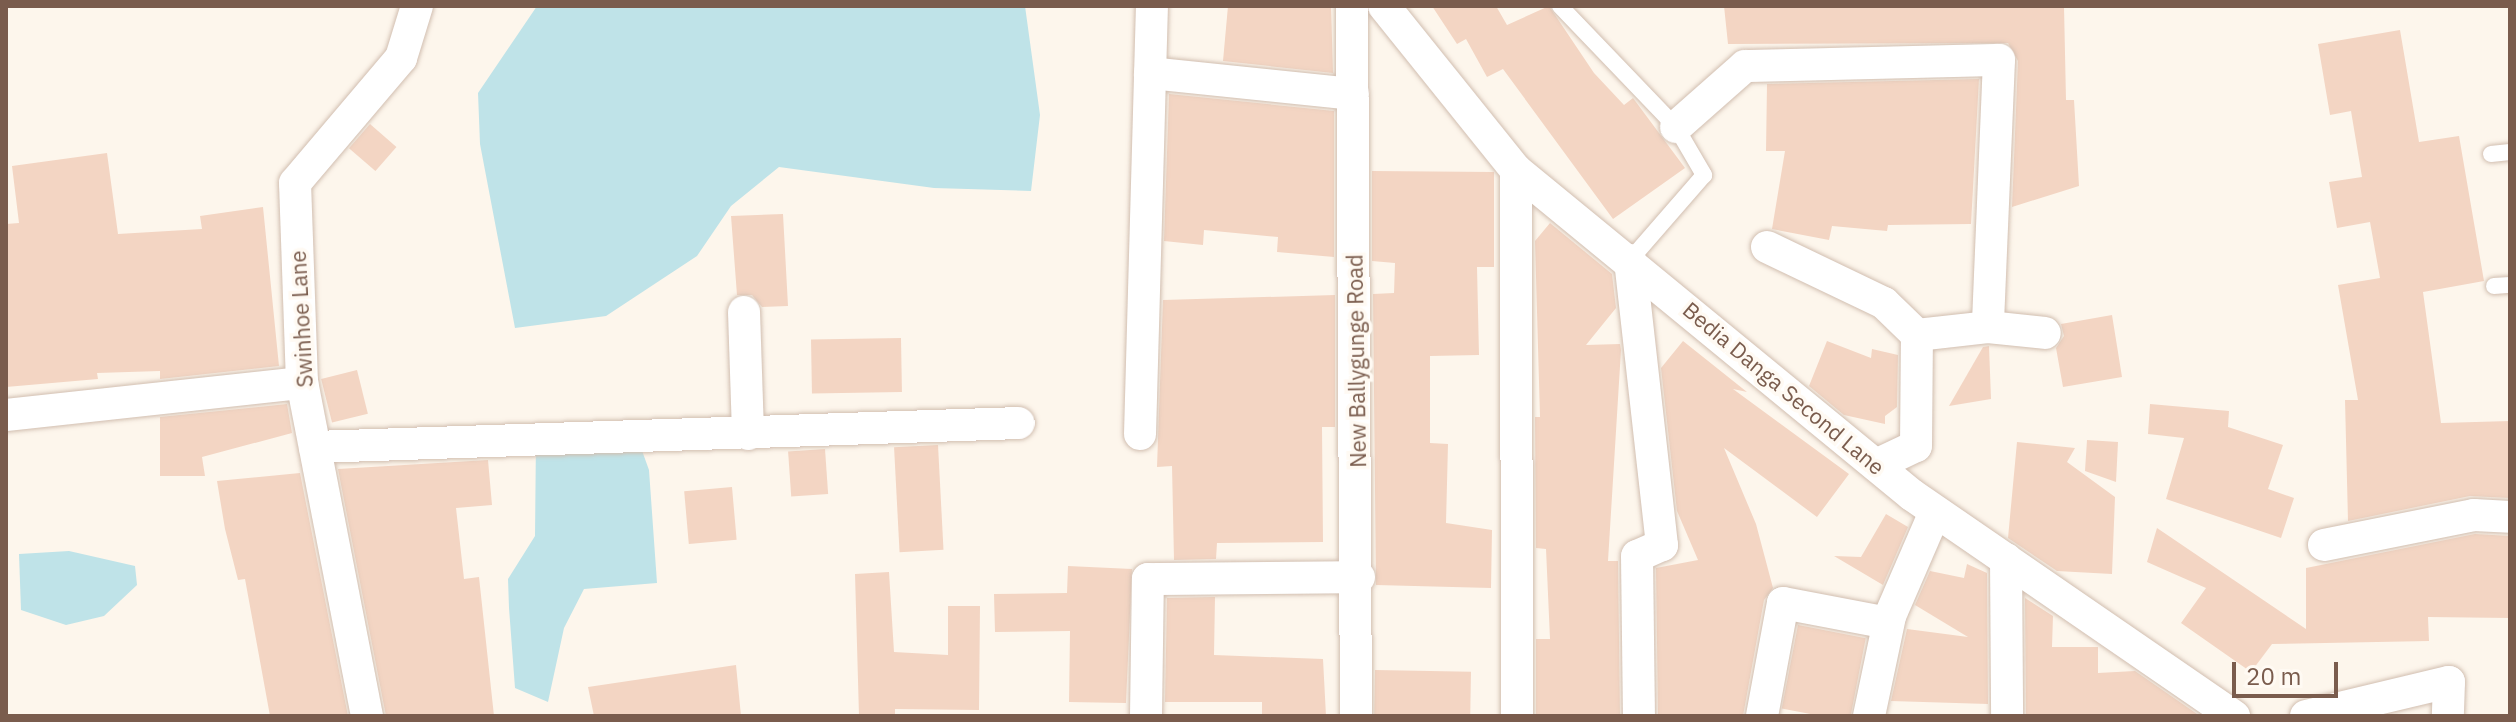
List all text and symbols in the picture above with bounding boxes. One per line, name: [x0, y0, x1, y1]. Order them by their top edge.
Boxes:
street label: Swinhoe Lane: [284, 250, 318, 388]
street label: New Ballygunge Road: [1341, 254, 1371, 468]
street label: Bedia Danga Second Lane: [1678, 296, 1890, 480]
scale bar: [2236, 646, 2342, 696]
text: 20 m: [2246, 660, 2301, 692]

